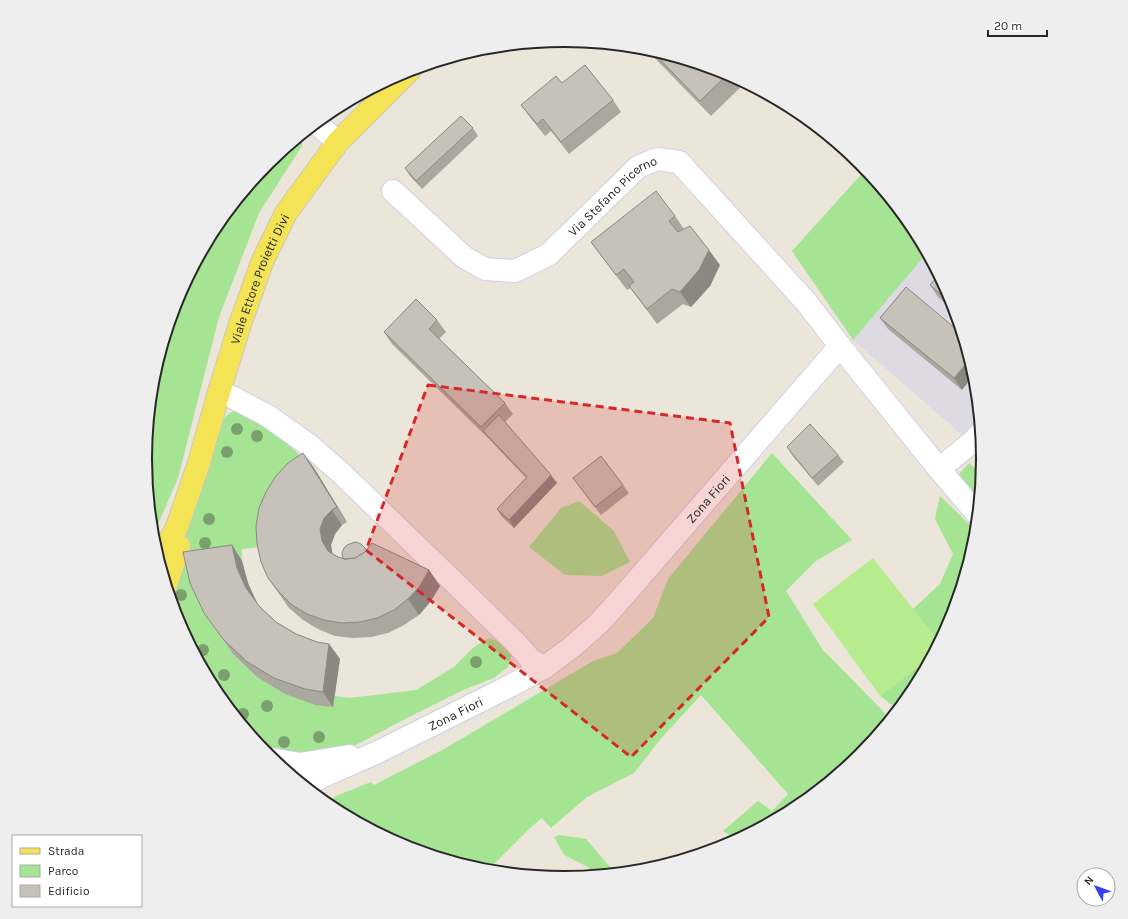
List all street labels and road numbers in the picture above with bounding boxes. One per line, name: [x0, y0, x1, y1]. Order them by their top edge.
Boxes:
street label: Via Stefano Picerno: [565, 153, 659, 239]
street label: Viale Ettore Proietti Divi: [227, 211, 293, 346]
street label: Zona Fiori: [683, 471, 733, 526]
street label: Zona Fiori: [426, 694, 486, 734]

